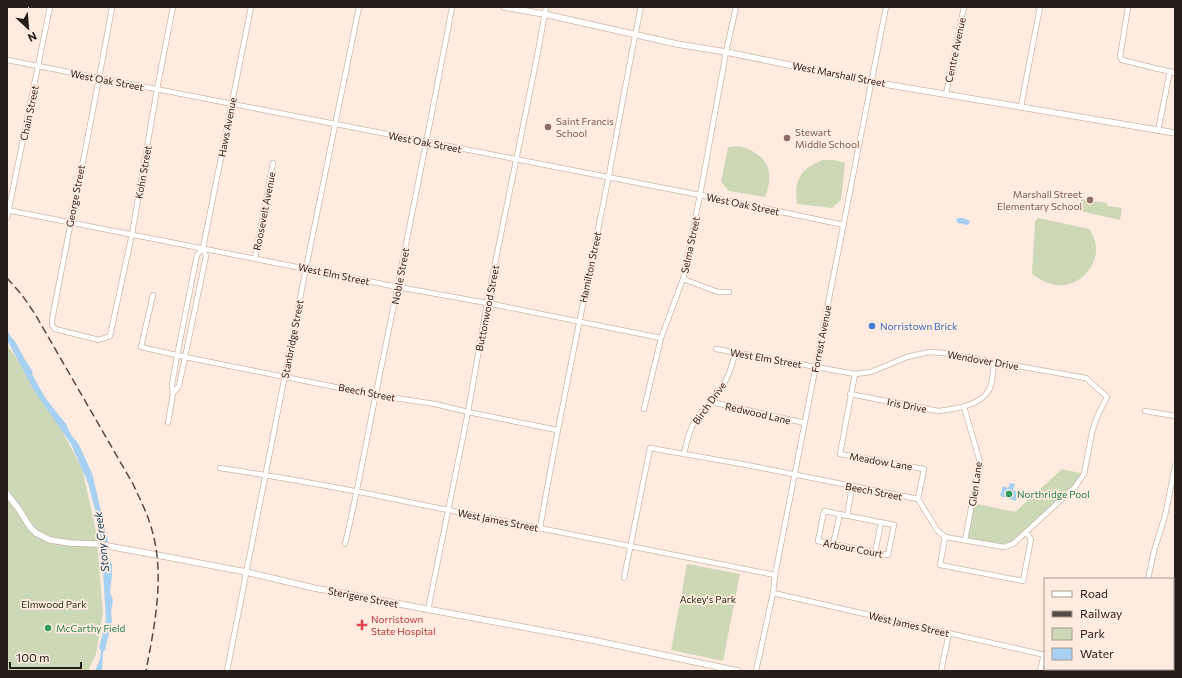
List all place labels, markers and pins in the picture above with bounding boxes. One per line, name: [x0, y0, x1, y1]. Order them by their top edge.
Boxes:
place label: Saint Francis School: [556, 115, 614, 139]
marker: Saint Francis School: [543, 122, 553, 132]
place label: Stewart Middle School: [795, 126, 859, 150]
marker: Stewart Middle School: [782, 133, 792, 143]
place label: Marshall Street Elementary School: [997, 188, 1082, 212]
marker: Marshall Street Elementary School: [1085, 195, 1095, 205]
place label: Norristown Brick: [880, 320, 958, 332]
marker: Norristown Brick: [867, 321, 877, 331]
place label: Northridge Pool: [1017, 488, 1090, 500]
marker: Northridge Pool: [1004, 489, 1014, 499]
place label: Norristown State Hospital: [371, 613, 436, 637]
marker: Norristown State Hospital: [356, 619, 368, 631]
place label: McCarthy Field: [56, 622, 125, 634]
marker: McCarthy Field: [43, 623, 53, 633]

